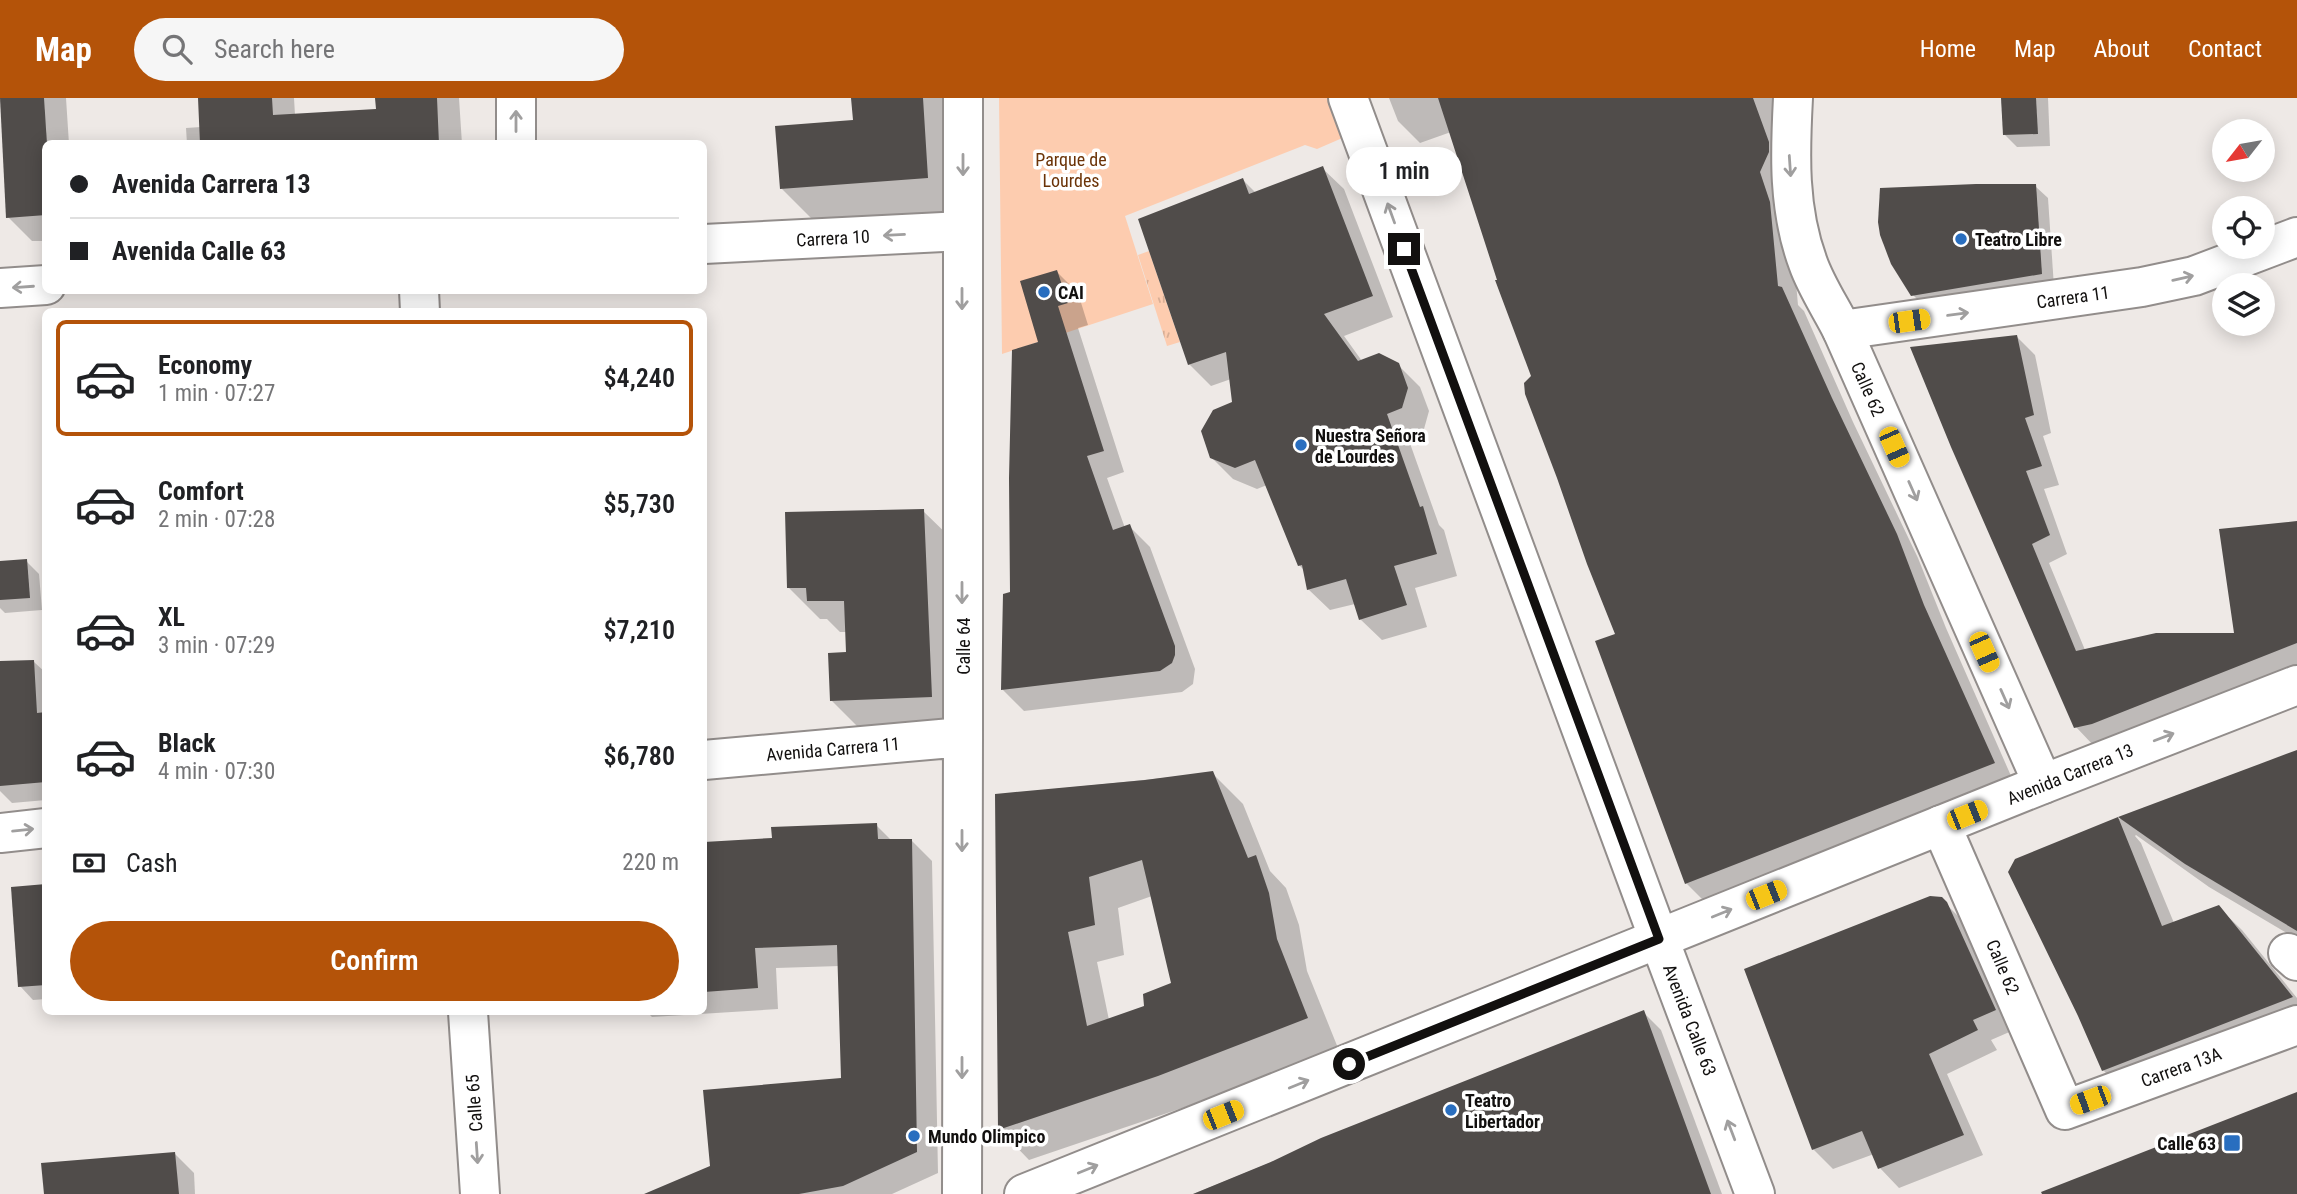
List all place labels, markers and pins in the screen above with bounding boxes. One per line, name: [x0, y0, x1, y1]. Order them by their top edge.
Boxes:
place label: Teatro Libre: [1975, 229, 2062, 250]
marker: Teatro Libre: [1953, 231, 1969, 247]
place label: CAI: [1058, 282, 1084, 303]
marker: CAI: [1036, 284, 1052, 300]
place label: Nuestra Señora de Lourdes: [1315, 425, 1426, 467]
marker: Nuestra Señora de Lourdes: [1293, 437, 1309, 453]
place label: Teatro Libertador: [1465, 1090, 1540, 1132]
marker: Teatro Libertador: [1443, 1102, 1459, 1118]
place label: Mundo Olimpico: [928, 1126, 1045, 1147]
marker: Mundo Olimpico: [906, 1128, 922, 1144]
place label: Calle 63: [2157, 1133, 2216, 1154]
marker: Calle 63: [2222, 1133, 2242, 1153]

